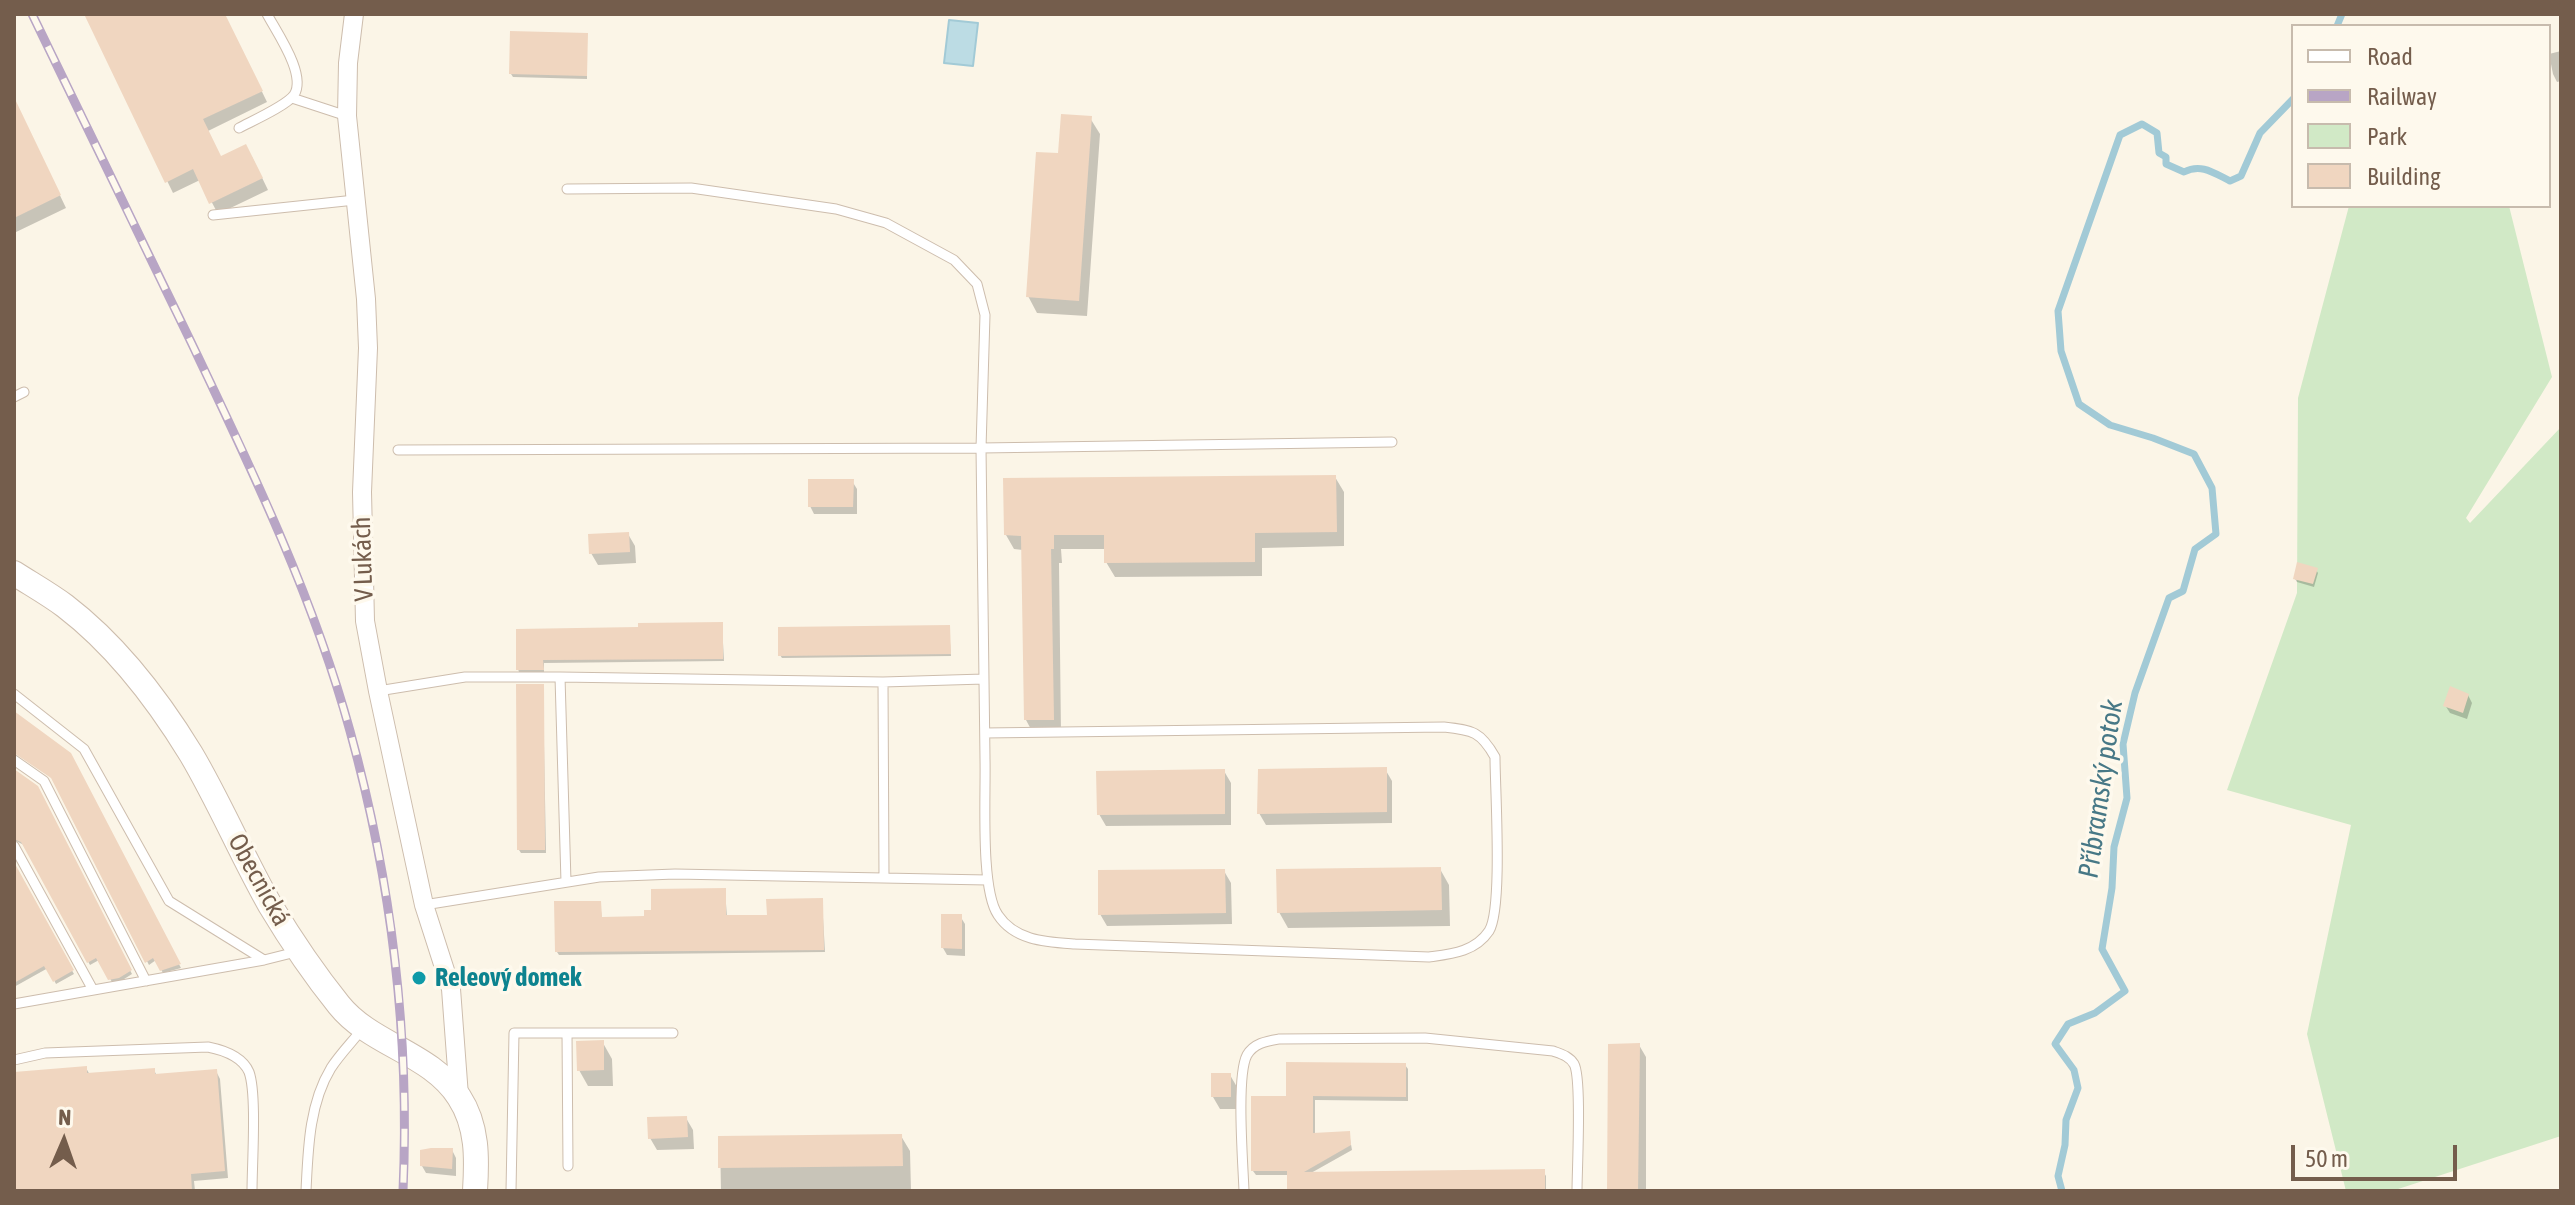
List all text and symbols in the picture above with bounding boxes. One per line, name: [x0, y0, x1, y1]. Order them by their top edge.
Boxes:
legend: [2291, 24, 2551, 208]
text: Road: [2367, 43, 2413, 70]
text: Railway: [2367, 83, 2437, 110]
text: Park: [2367, 123, 2407, 150]
text: Building: [2367, 163, 2440, 190]
street label: V Lukách: [346, 516, 380, 602]
water label: Příbramský potok: [2072, 698, 2130, 880]
street label: Obecnická: [221, 828, 297, 932]
place label: Releový domek: [435, 962, 582, 994]
marker: Releový domek: [410, 969, 428, 987]
north arrow: [24, 1101, 104, 1181]
text: N: [58, 1104, 72, 1130]
scale bar: [2295, 1129, 2461, 1179]
text: 50 m: [2305, 1145, 2348, 1172]

